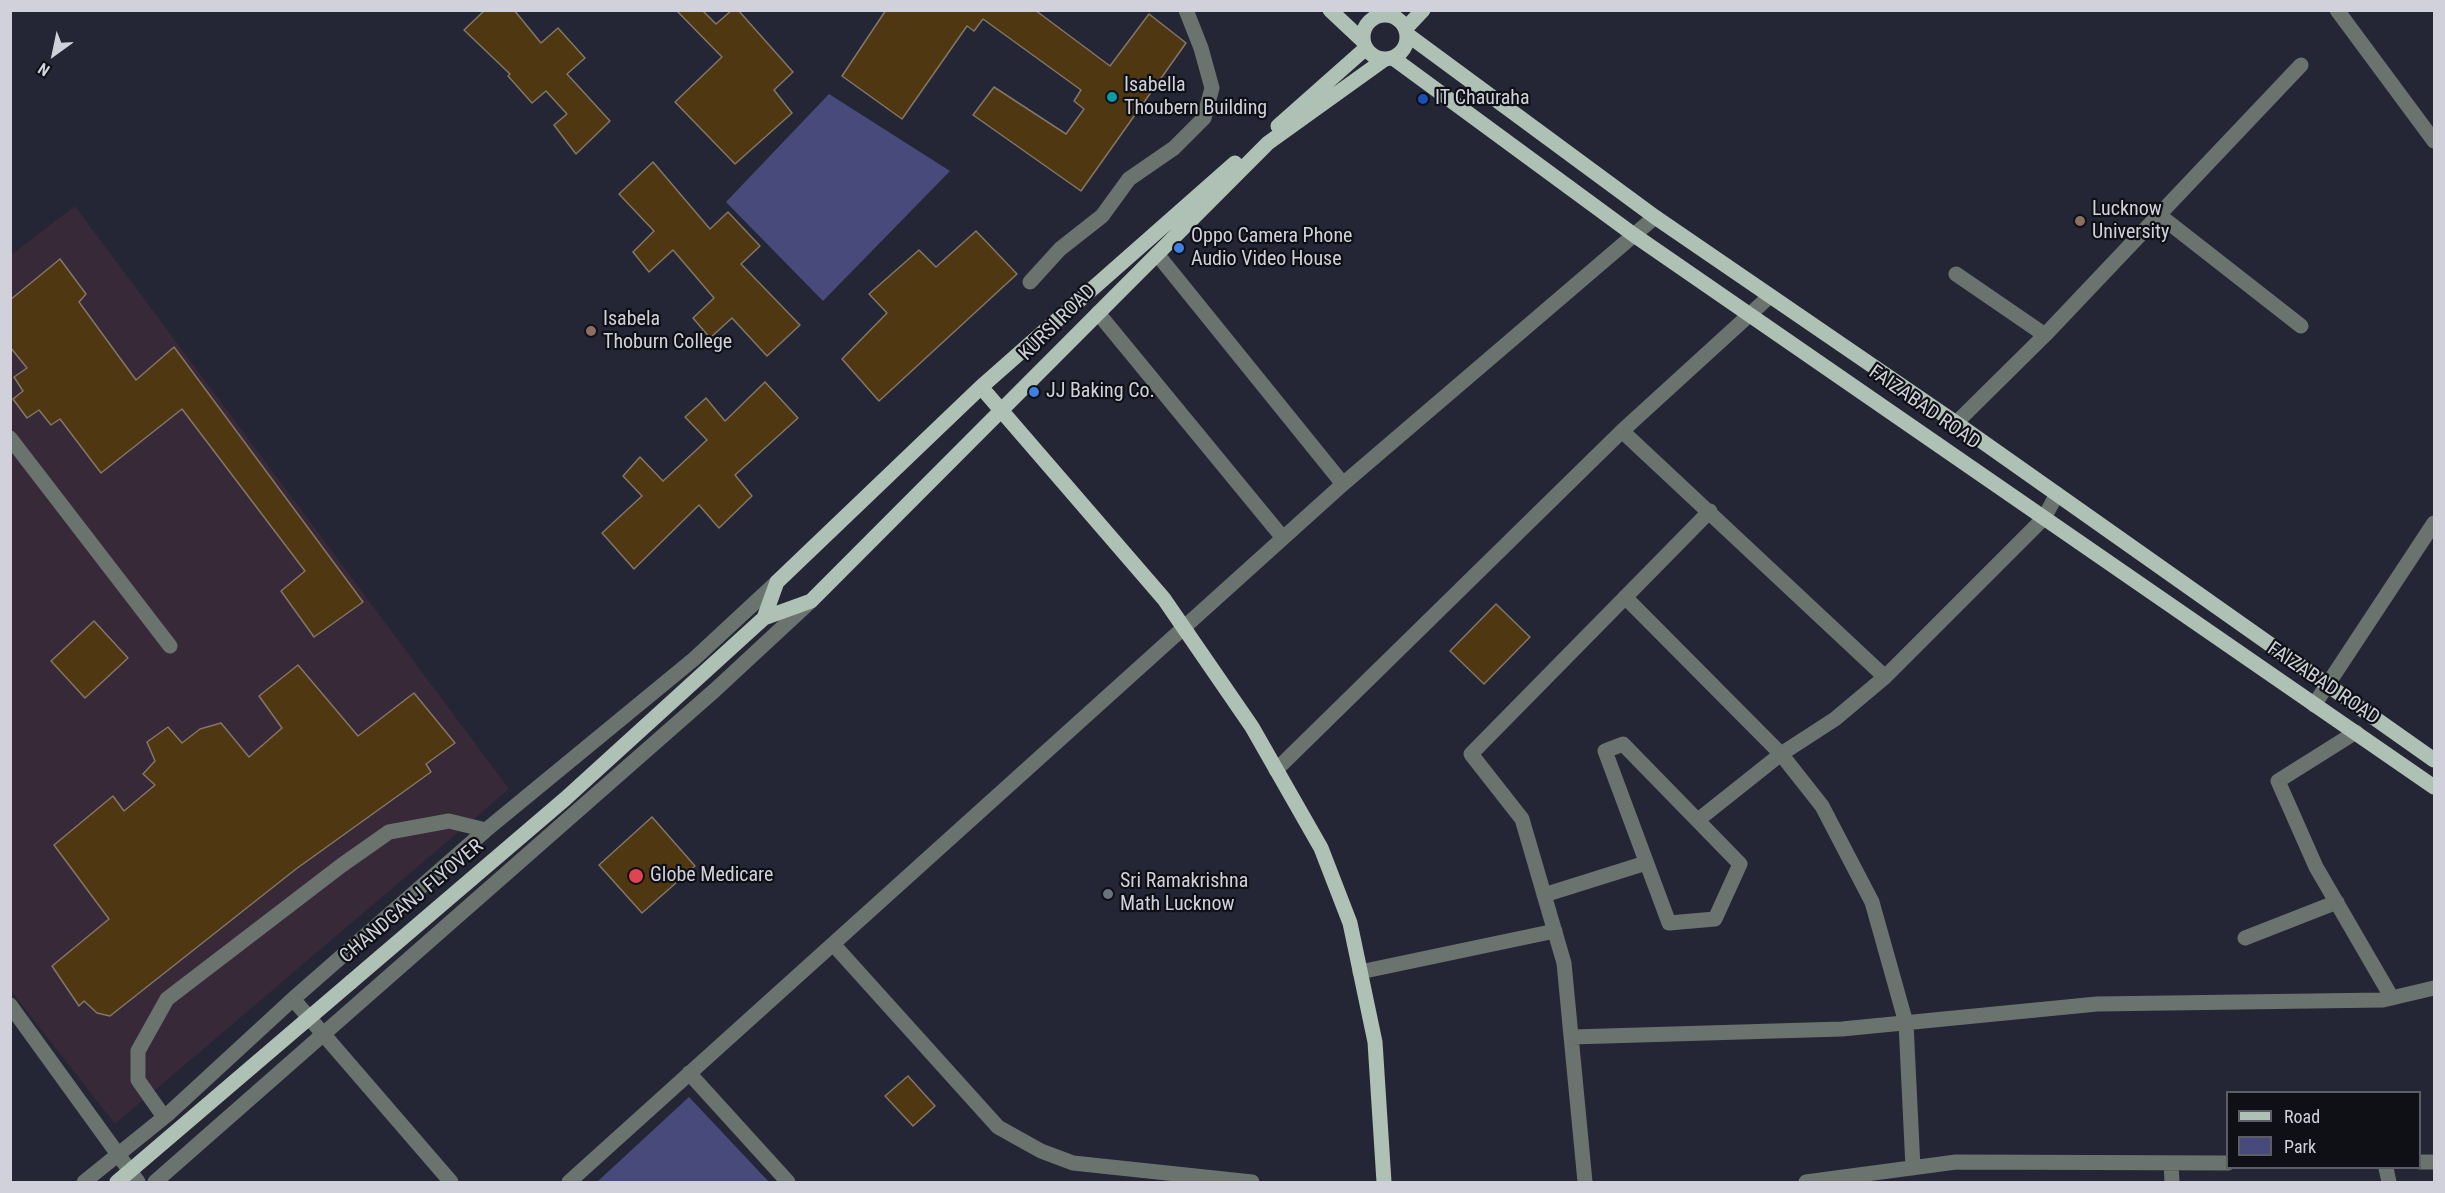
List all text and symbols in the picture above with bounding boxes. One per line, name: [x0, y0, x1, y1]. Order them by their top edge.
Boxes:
north arrow: [24, 24, 84, 84]
text: N: [35, 59, 53, 80]
place label: Isabella Thoubern Building: [1124, 74, 1267, 121]
place label: IT Chauraha: [1435, 87, 1529, 111]
marker: Isabella Thoubern Building: [1105, 90, 1119, 104]
marker: IT Chauraha: [1416, 92, 1430, 106]
place label: Lucknow University: [2092, 198, 2169, 245]
marker: Lucknow University: [2073, 214, 2087, 228]
place label: Oppo Camera Phone Audio Video House: [1191, 225, 1352, 272]
marker: Oppo Camera Phone Audio Video House: [1172, 241, 1186, 255]
street label: KURSI ROAD: [1015, 280, 1101, 366]
place label: Isabela Thoburn College: [603, 308, 732, 355]
marker: Isabela Thoburn College: [584, 324, 598, 338]
street label: FAIZABAD ROAD: [1864, 361, 1984, 455]
place label: JJ Baking Co.: [1046, 380, 1155, 404]
marker: JJ Baking Co.: [1027, 385, 1041, 399]
street label: FAIZABAD ROAD: [2262, 638, 2384, 730]
street label: CHANDGANJ FLYOVER: [335, 835, 489, 969]
place label: Globe Medicare: [650, 864, 773, 888]
marker: Globe Medicare: [627, 867, 645, 885]
place label: Sri Ramakrishna Math Lucknow: [1120, 870, 1248, 917]
marker: Sri Ramakrishna Math Lucknow: [1101, 887, 1115, 901]
legend: [2226, 1091, 2421, 1169]
text: Road: [2284, 1106, 2320, 1127]
text: Park: [2284, 1136, 2316, 1157]

